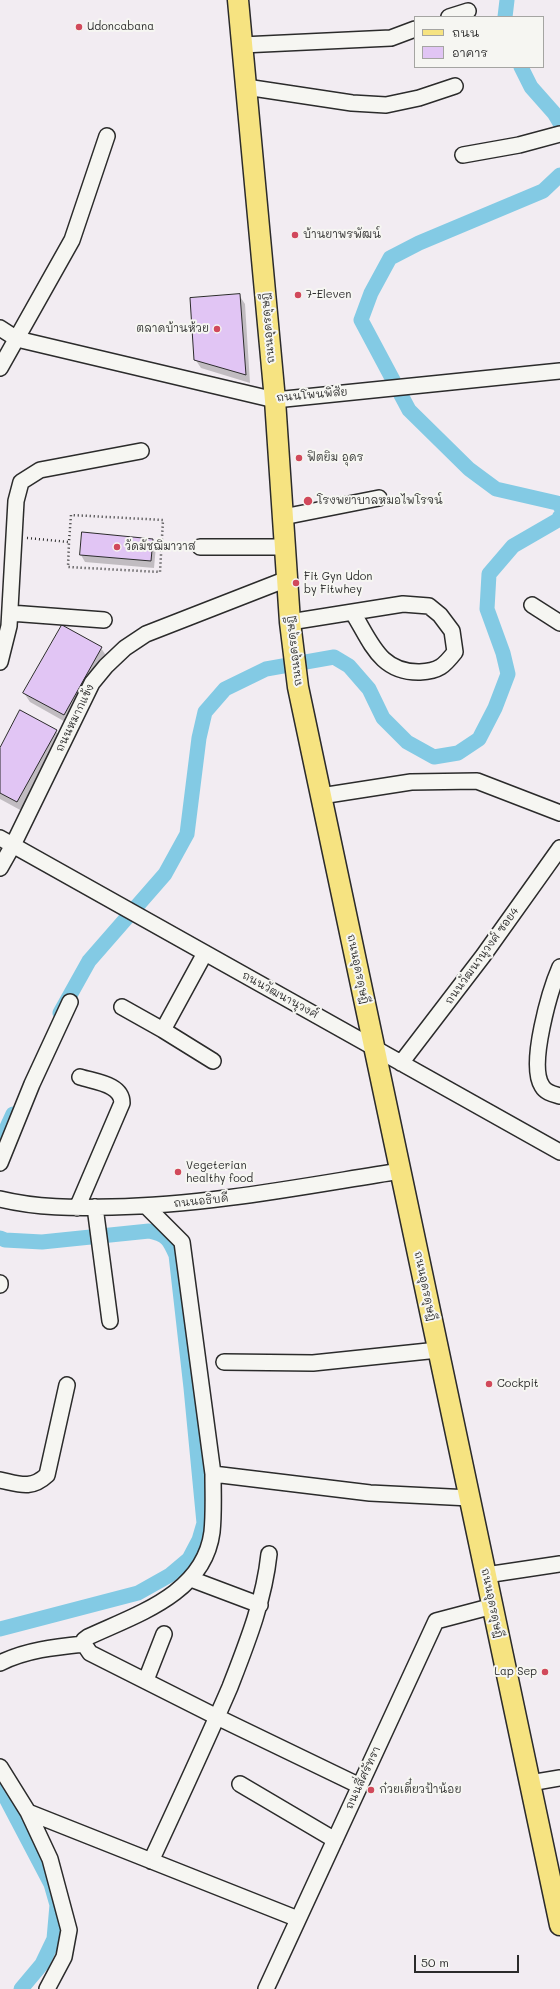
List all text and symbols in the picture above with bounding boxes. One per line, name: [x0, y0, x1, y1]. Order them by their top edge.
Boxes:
legend: [414, 16, 544, 68]
place label: Udoncabana: [87, 20, 154, 34]
marker: Udoncabana: [74, 22, 84, 32]
text: ถนน: [452, 24, 479, 40]
text: อาคาร: [452, 44, 488, 60]
place label: บ้านยาพรพัฒน์: [303, 228, 381, 242]
marker: บ้านยาพรพัฒน์: [290, 230, 300, 240]
place label: 7-Eleven: [306, 288, 351, 302]
marker: 7-Eleven: [293, 290, 303, 300]
street label: ถนนอุดรดุษฎี: [258, 292, 278, 364]
place label: ตลาดบ้านห้วย: [136, 322, 209, 336]
marker: ตลาดบ้านห้วย: [212, 324, 222, 334]
street label: ถนนโพนพิสัย: [276, 385, 348, 405]
place label: ฟิตยิม อุดร: [307, 451, 363, 465]
marker: ฟิตยิม อุดร: [294, 453, 304, 463]
place label: โรงพยาบาลหมอไพโรจน์: [317, 494, 443, 508]
marker: โรงพยาบาลหมอไพโรจน์: [302, 495, 314, 507]
place label: วัดมัชฌิมาวาส: [125, 540, 196, 554]
marker: วัดมัชฌิมาวาส: [112, 542, 122, 552]
place label: Fit Gyn Udon by Fitwhey: [304, 570, 372, 596]
marker: Fit Gyn Udon by Fitwhey: [291, 578, 301, 588]
street label: ถนนอุดรดุษฎี: [283, 615, 305, 687]
street label: ถนนหมากแข้ง: [53, 682, 97, 754]
street label: ถนนวัฒนานุวงศ์ ซอย4: [442, 905, 522, 1007]
street label: ถนนอุดรดุษฎี: [344, 933, 372, 1005]
street label: ถนนวัฒนานุวงศ์: [240, 969, 320, 1021]
place label: Vegeterian healthy food: [186, 1159, 253, 1185]
marker: Vegeterian healthy food: [173, 1167, 183, 1177]
street label: ถนนอธิบดี: [173, 1192, 229, 1210]
street label: ถนนอุดรดุษฎี: [411, 1250, 439, 1322]
place label: Cockpit: [497, 1377, 539, 1391]
marker: Cockpit: [484, 1379, 494, 1389]
street label: ถนนอุดรดุษฎี: [478, 1567, 506, 1639]
place label: Lap Sep: [494, 1665, 537, 1679]
marker: Lap Sep: [540, 1667, 550, 1677]
street label: ถนนสี่ศรัทรา: [343, 1744, 383, 1812]
place label: ก๋วยเตี๋ยวป้าน้อย: [379, 1783, 461, 1797]
marker: ก๋วยเตี๋ยวป้าน้อย: [366, 1785, 376, 1795]
scale bar: [416, 1947, 521, 1973]
text: 50 m: [421, 1954, 449, 1970]

